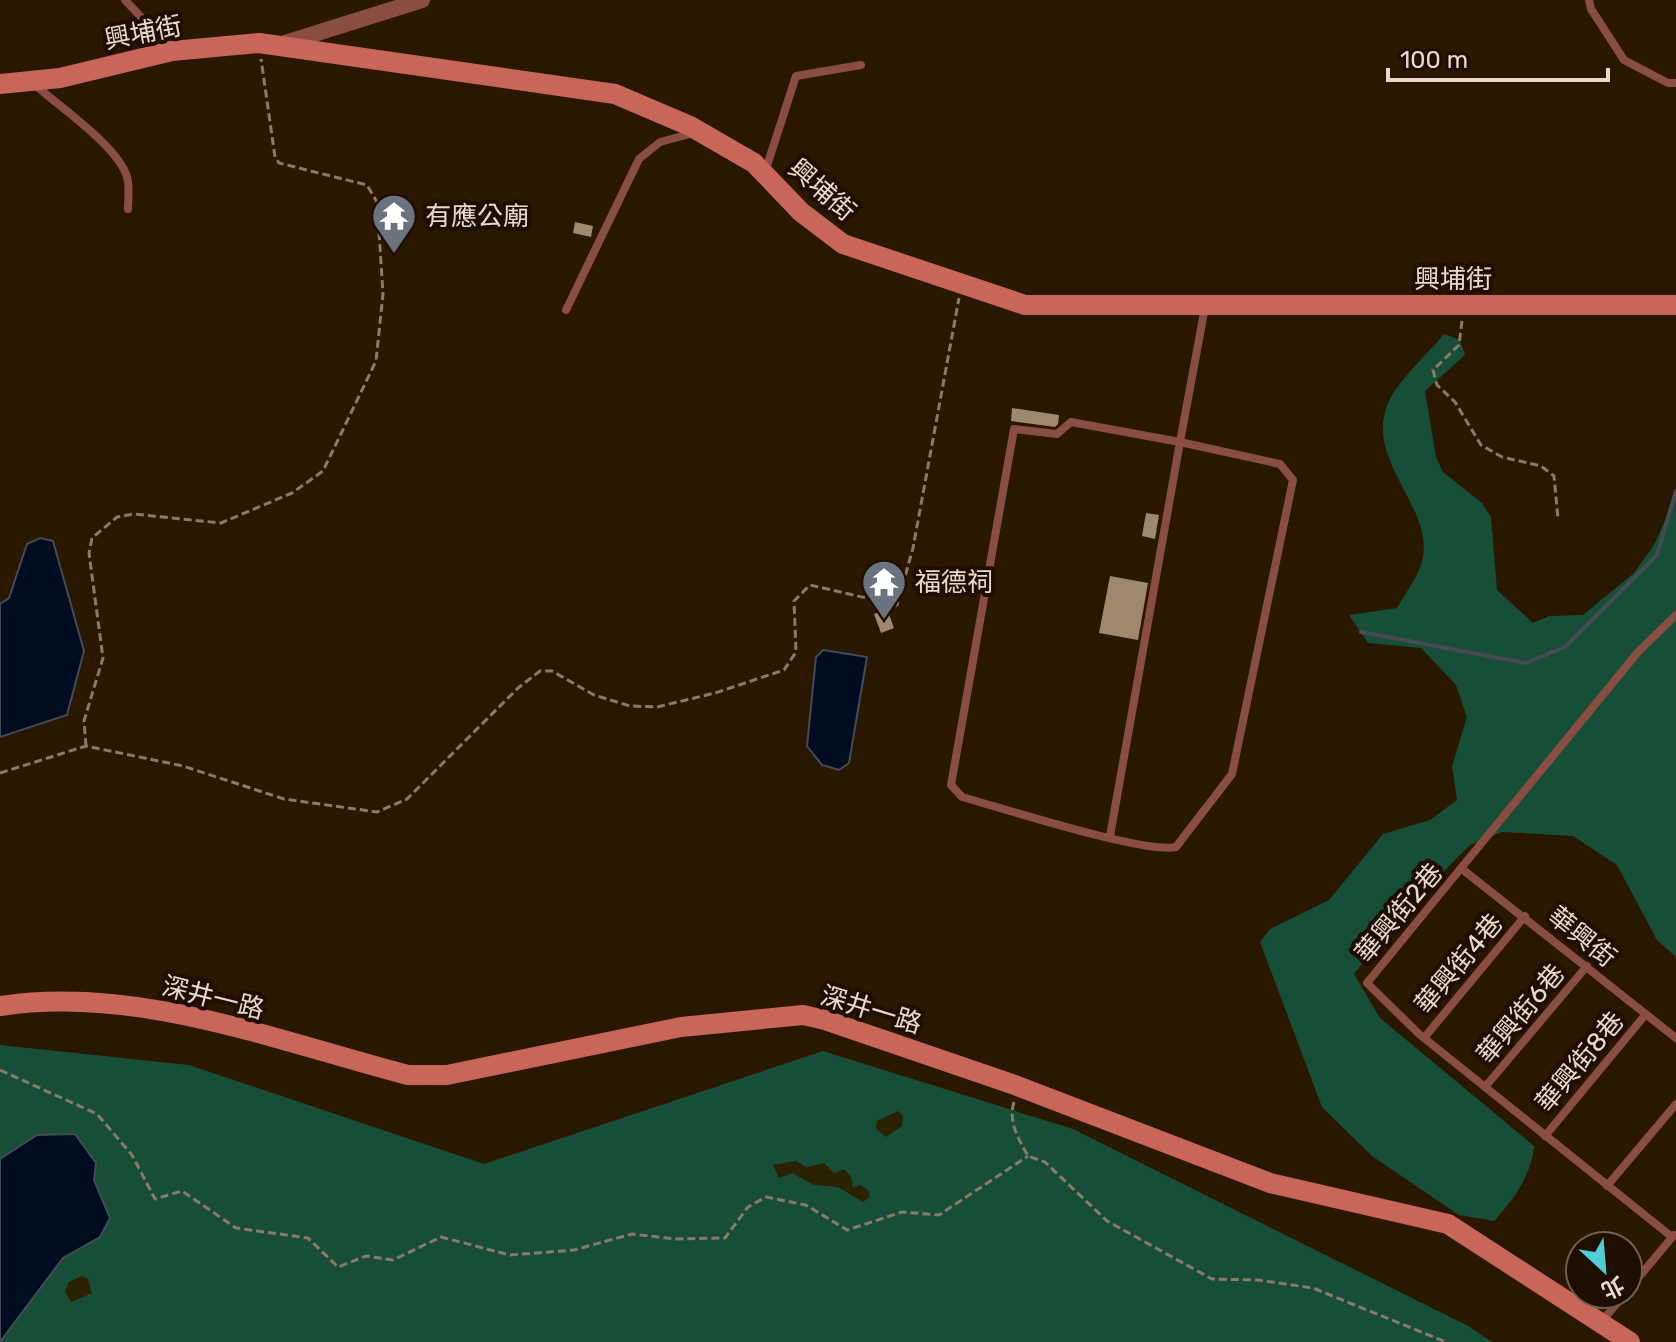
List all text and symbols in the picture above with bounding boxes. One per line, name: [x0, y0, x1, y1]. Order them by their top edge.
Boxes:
street label: 興埔街: [102, 10, 184, 56]
scale bar: [1388, 32, 1608, 82]
text: 100 m: [1400, 46, 1468, 74]
street label: 興埔街: [782, 153, 862, 227]
temple icon: 有應公廟: [370, 192, 418, 255]
place label: 有應公廟: [425, 201, 529, 232]
street label: 興埔街: [1414, 264, 1492, 295]
temple icon: 福德祠: [860, 558, 908, 621]
place label: 福德祠: [915, 567, 993, 598]
street label: 華興街2巷: [1349, 857, 1449, 969]
street label: 華興街: [1542, 900, 1622, 974]
street label: 華興街4巷: [1409, 908, 1509, 1020]
street label: 華興街6巷: [1471, 958, 1571, 1070]
street label: 深井一路: [159, 970, 267, 1026]
street label: 深井一路: [817, 980, 925, 1040]
street label: 華興街8巷: [1529, 1006, 1631, 1118]
north arrow: [1564, 1230, 1644, 1310]
text: 北: [1597, 1271, 1628, 1304]

